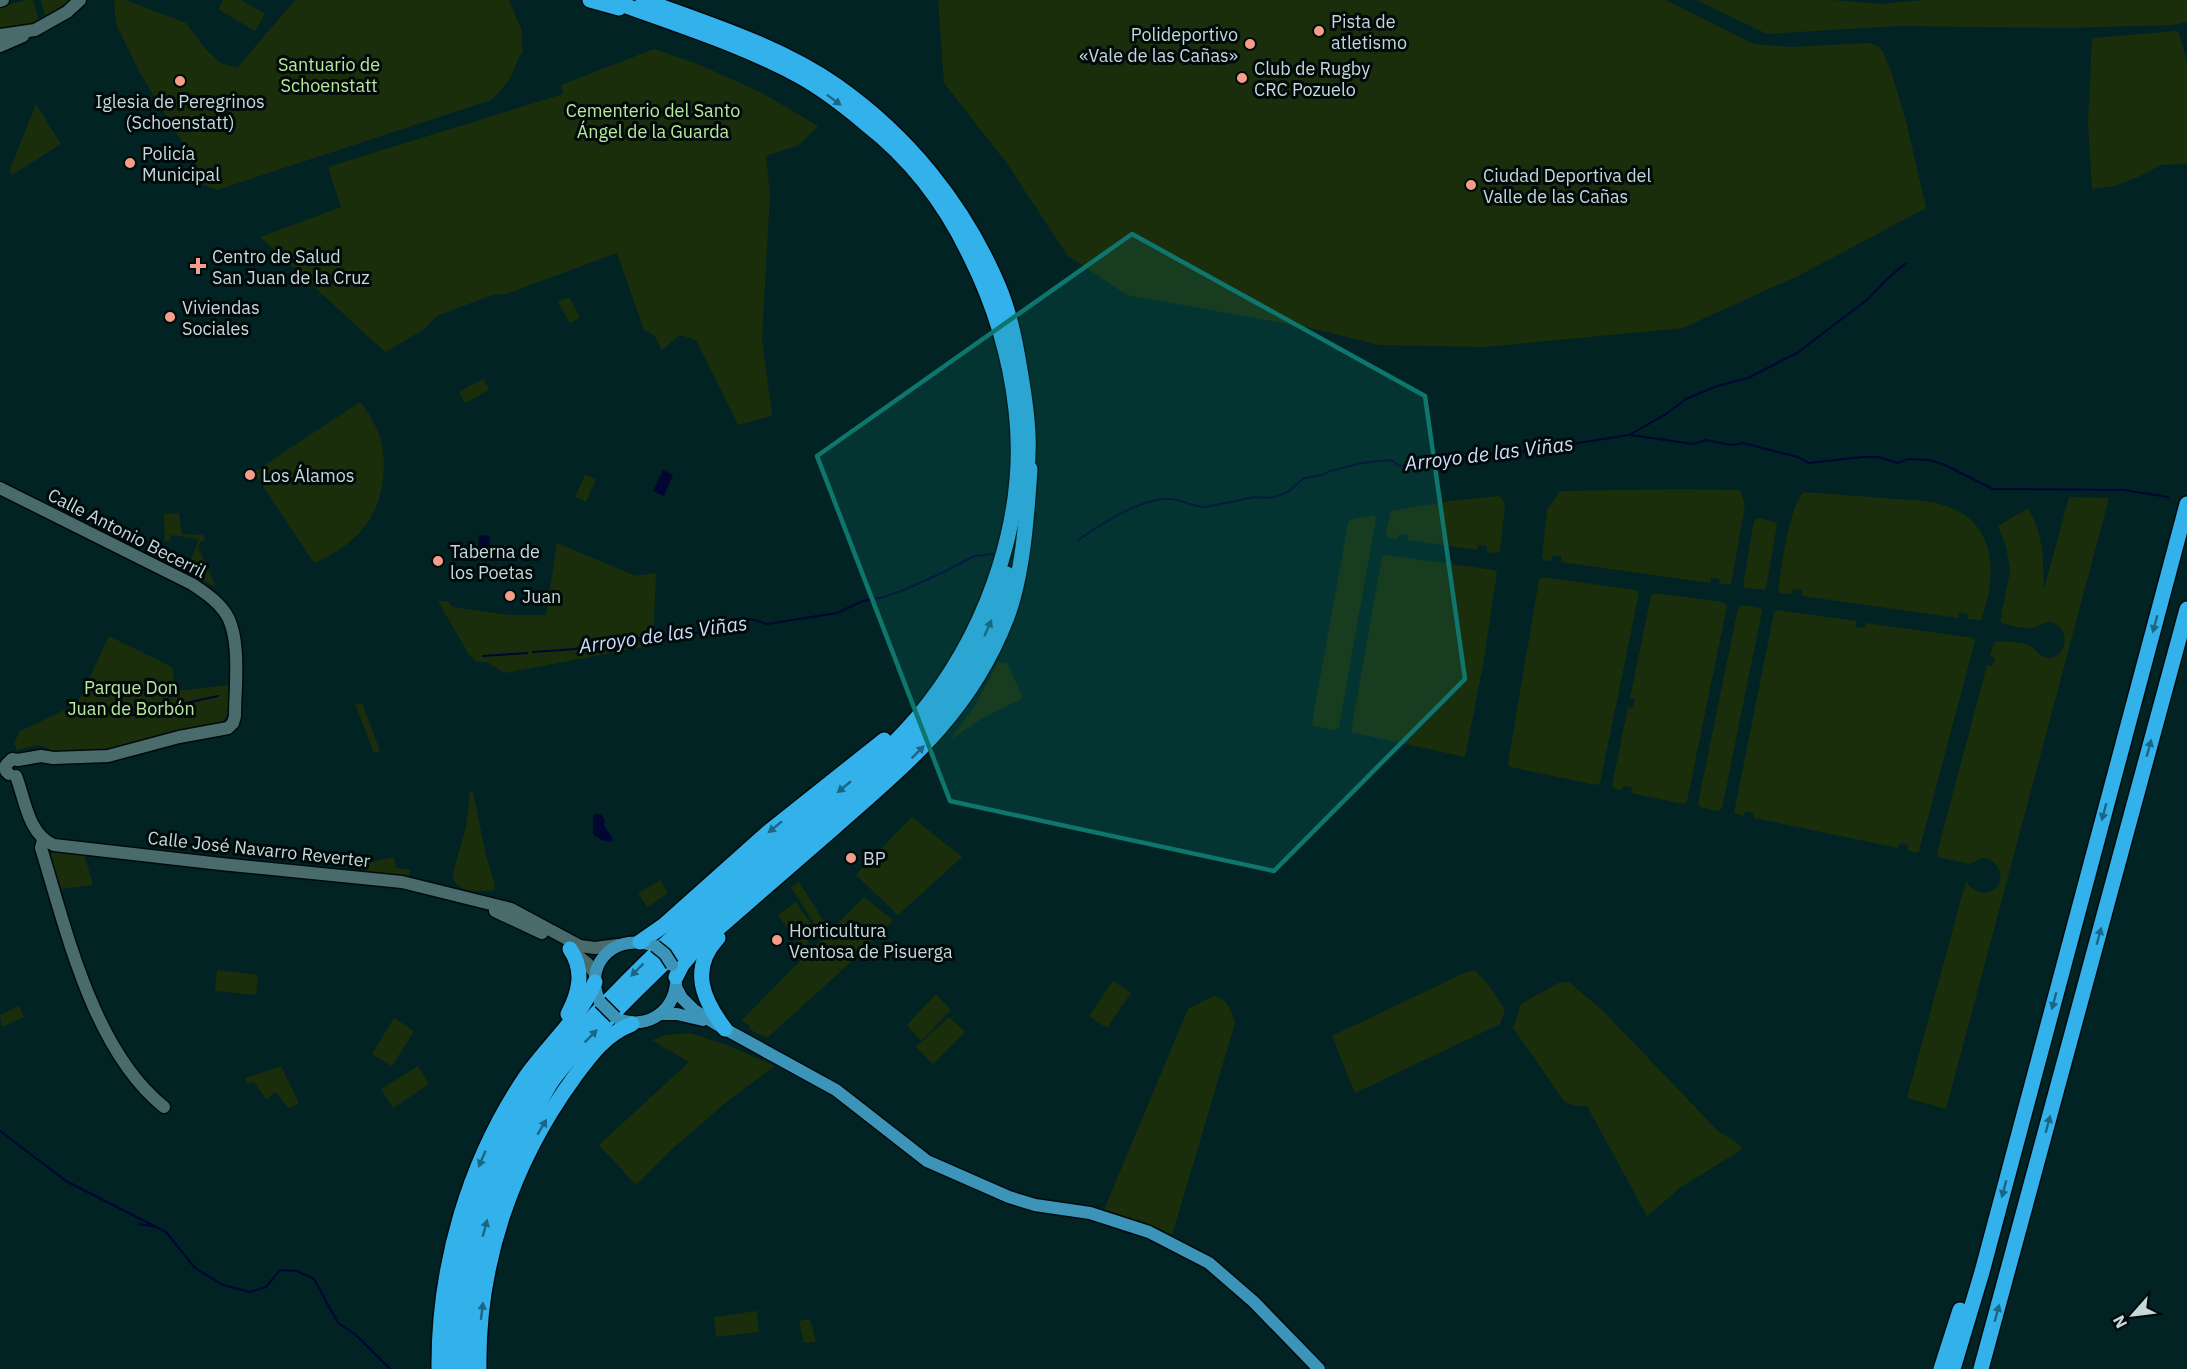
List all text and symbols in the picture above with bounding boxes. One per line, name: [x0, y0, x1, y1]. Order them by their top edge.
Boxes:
place label: Pista de atletismo: [1331, 10, 1407, 54]
place label: Polideportivo «Vale de las Cañas»: [1079, 23, 1238, 67]
marker: Pista de atletismo: [1312, 24, 1326, 38]
marker: Polideportivo «Vale de las Cañas»: [1243, 37, 1257, 51]
park label: Santuario de Schoenstatt: [278, 53, 380, 97]
place label: Club de Rugby CRC Pozuelo: [1254, 57, 1370, 101]
marker: Club de Rugby CRC Pozuelo: [1235, 71, 1249, 85]
marker: Iglesia de Peregrinos (Schoenstatt): [173, 74, 187, 88]
place label: Iglesia de Peregrinos (Schoenstatt): [95, 90, 265, 134]
one-way arrow: [826, 93, 841, 105]
park label: Cementerio del Santo Ángel de la Guarda: [566, 99, 740, 143]
place label: Policía Municipal: [142, 142, 220, 186]
marker: Policía Municipal: [123, 156, 137, 170]
place label: Ciudad Deportiva del Valle de las Cañas: [1483, 164, 1651, 208]
marker: Ciudad Deportiva del Valle de las Cañas: [1464, 178, 1478, 192]
place label: Centro de Salud San Juan de la Cruz: [212, 245, 370, 289]
marker: Centro de Salud San Juan de la Cruz: [189, 257, 207, 275]
place label: Viviendas Sociales: [182, 296, 260, 340]
marker: Viviendas Sociales: [163, 310, 177, 324]
water label: Arroyo de las Viñas: [1402, 429, 1575, 477]
place label: Los Álamos: [262, 464, 355, 487]
marker: Los Álamos: [243, 468, 257, 482]
street label: Calle Antonio Becerril: [44, 483, 210, 583]
place label: Taberna de los Poetas: [450, 540, 540, 584]
marker: Taberna de los Poetas: [431, 554, 445, 568]
place label: Juan: [522, 585, 561, 608]
marker: Juan: [503, 589, 517, 603]
water label: Arroyo de las Viñas: [576, 609, 749, 659]
one-way arrow: [2149, 615, 2159, 633]
one-way arrow: [984, 620, 993, 637]
park label: Parque Don Juan de Borbón: [67, 676, 195, 720]
one-way arrow: [2145, 739, 2155, 757]
one-way arrow: [911, 745, 925, 760]
one-way arrow: [837, 780, 852, 793]
one-way arrow: [2099, 803, 2109, 822]
one-way arrow: [767, 820, 783, 833]
street label: Calle José Navarro Reverter: [147, 826, 372, 872]
place label: BP: [863, 847, 886, 870]
marker: BP: [844, 851, 858, 865]
place label: Horticultura Ventosa de Pisuerga: [789, 919, 953, 963]
one-way arrow: [2094, 927, 2104, 945]
marker: Horticultura Ventosa de Pisuerga: [770, 933, 784, 947]
one-way arrow: [631, 963, 645, 977]
one-way arrow: [2049, 992, 2058, 1010]
one-way arrow: [584, 1029, 598, 1043]
one-way arrow: [2043, 1115, 2053, 1133]
one-way arrow: [537, 1118, 547, 1135]
one-way arrow: [477, 1150, 487, 1168]
one-way arrow: [1998, 1180, 2008, 1198]
one-way arrow: [480, 1219, 490, 1238]
north arrow: [2103, 1285, 2163, 1345]
one-way arrow: [478, 1301, 487, 1320]
one-way arrow: [1992, 1303, 2002, 1322]
text: N: [2108, 1312, 2131, 1332]

